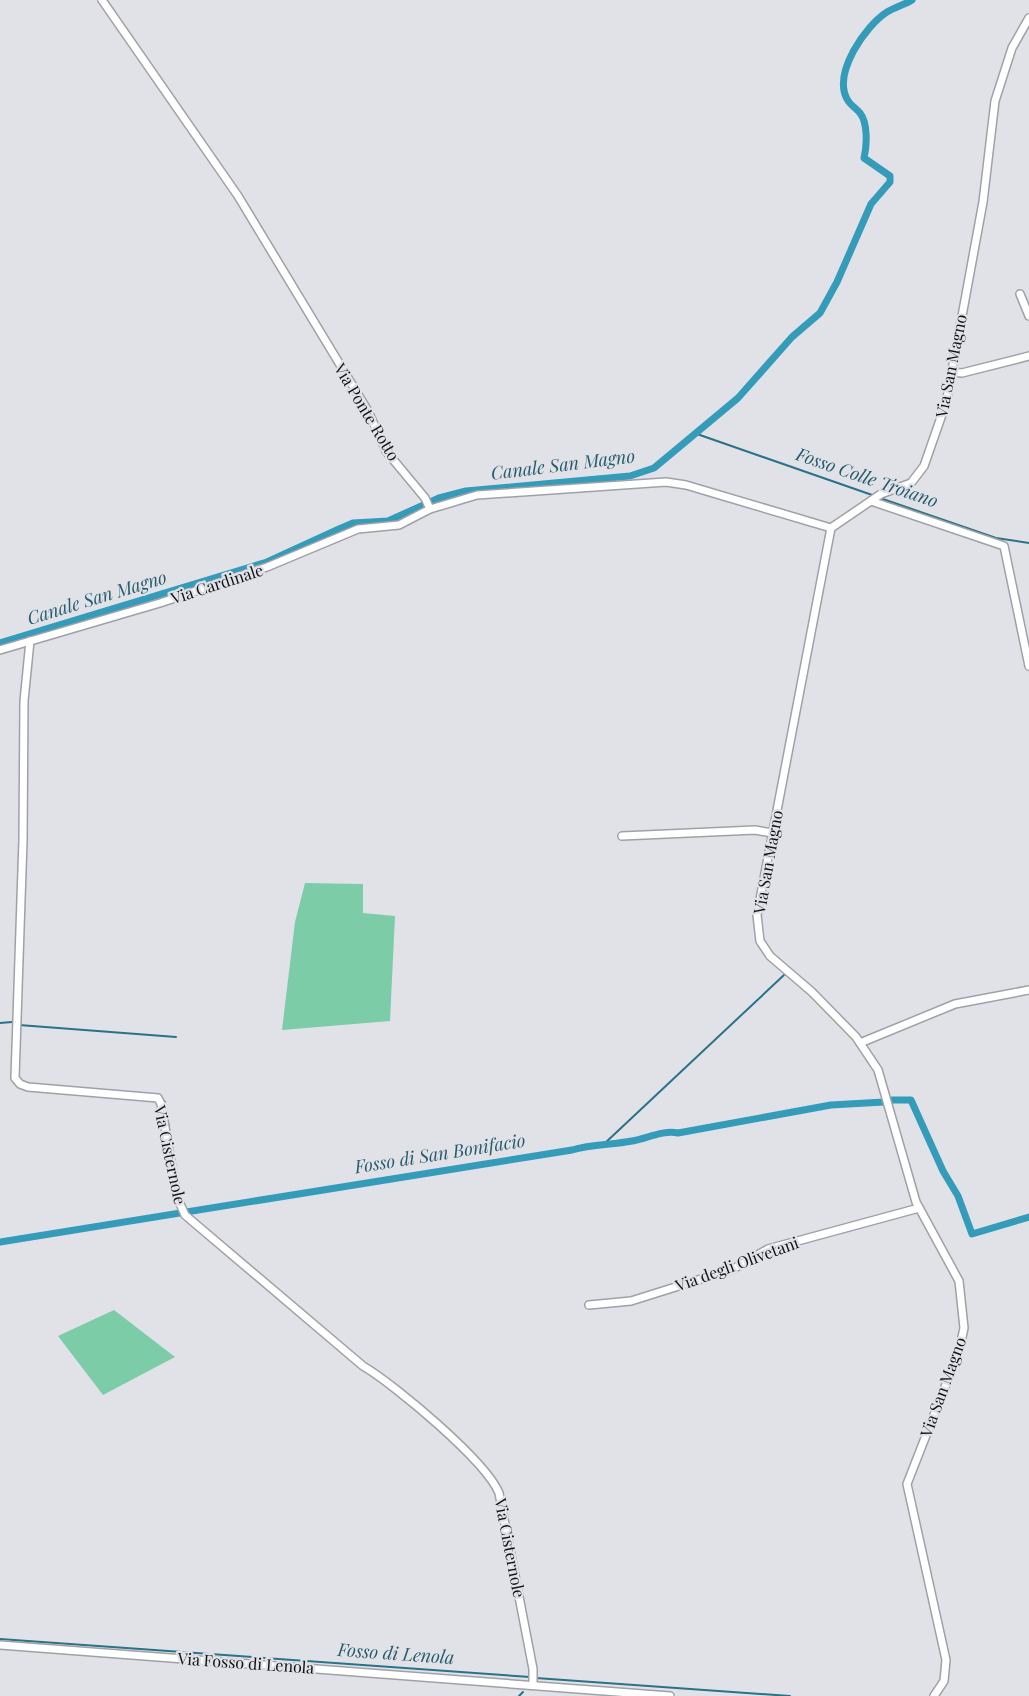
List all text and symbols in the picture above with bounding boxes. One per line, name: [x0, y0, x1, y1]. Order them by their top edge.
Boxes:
street label: Via San Magno: [930, 312, 971, 420]
street label: Via Ponte Rotto: [330, 358, 405, 464]
water label: Fosso Colle Troiano: [792, 441, 942, 513]
water label: Canale San Magno: [490, 443, 636, 485]
street label: Via Cardinale: [167, 559, 266, 609]
water label: Canale San Magno: [24, 564, 170, 630]
street label: Via San Magno: [748, 808, 787, 916]
street label: Via Cisternole: [150, 1103, 191, 1206]
water label: Fosso di San Bonifacio: [352, 1128, 527, 1179]
street label: Via degli Olivetani: [671, 1231, 802, 1296]
street label: Via San Magno: [914, 1334, 970, 1441]
street label: Via Cisternole: [490, 1496, 530, 1599]
water label: Fosso di Lenola: [336, 1637, 455, 1669]
street label: Via Fosso di Lenola: [176, 1647, 315, 1678]

